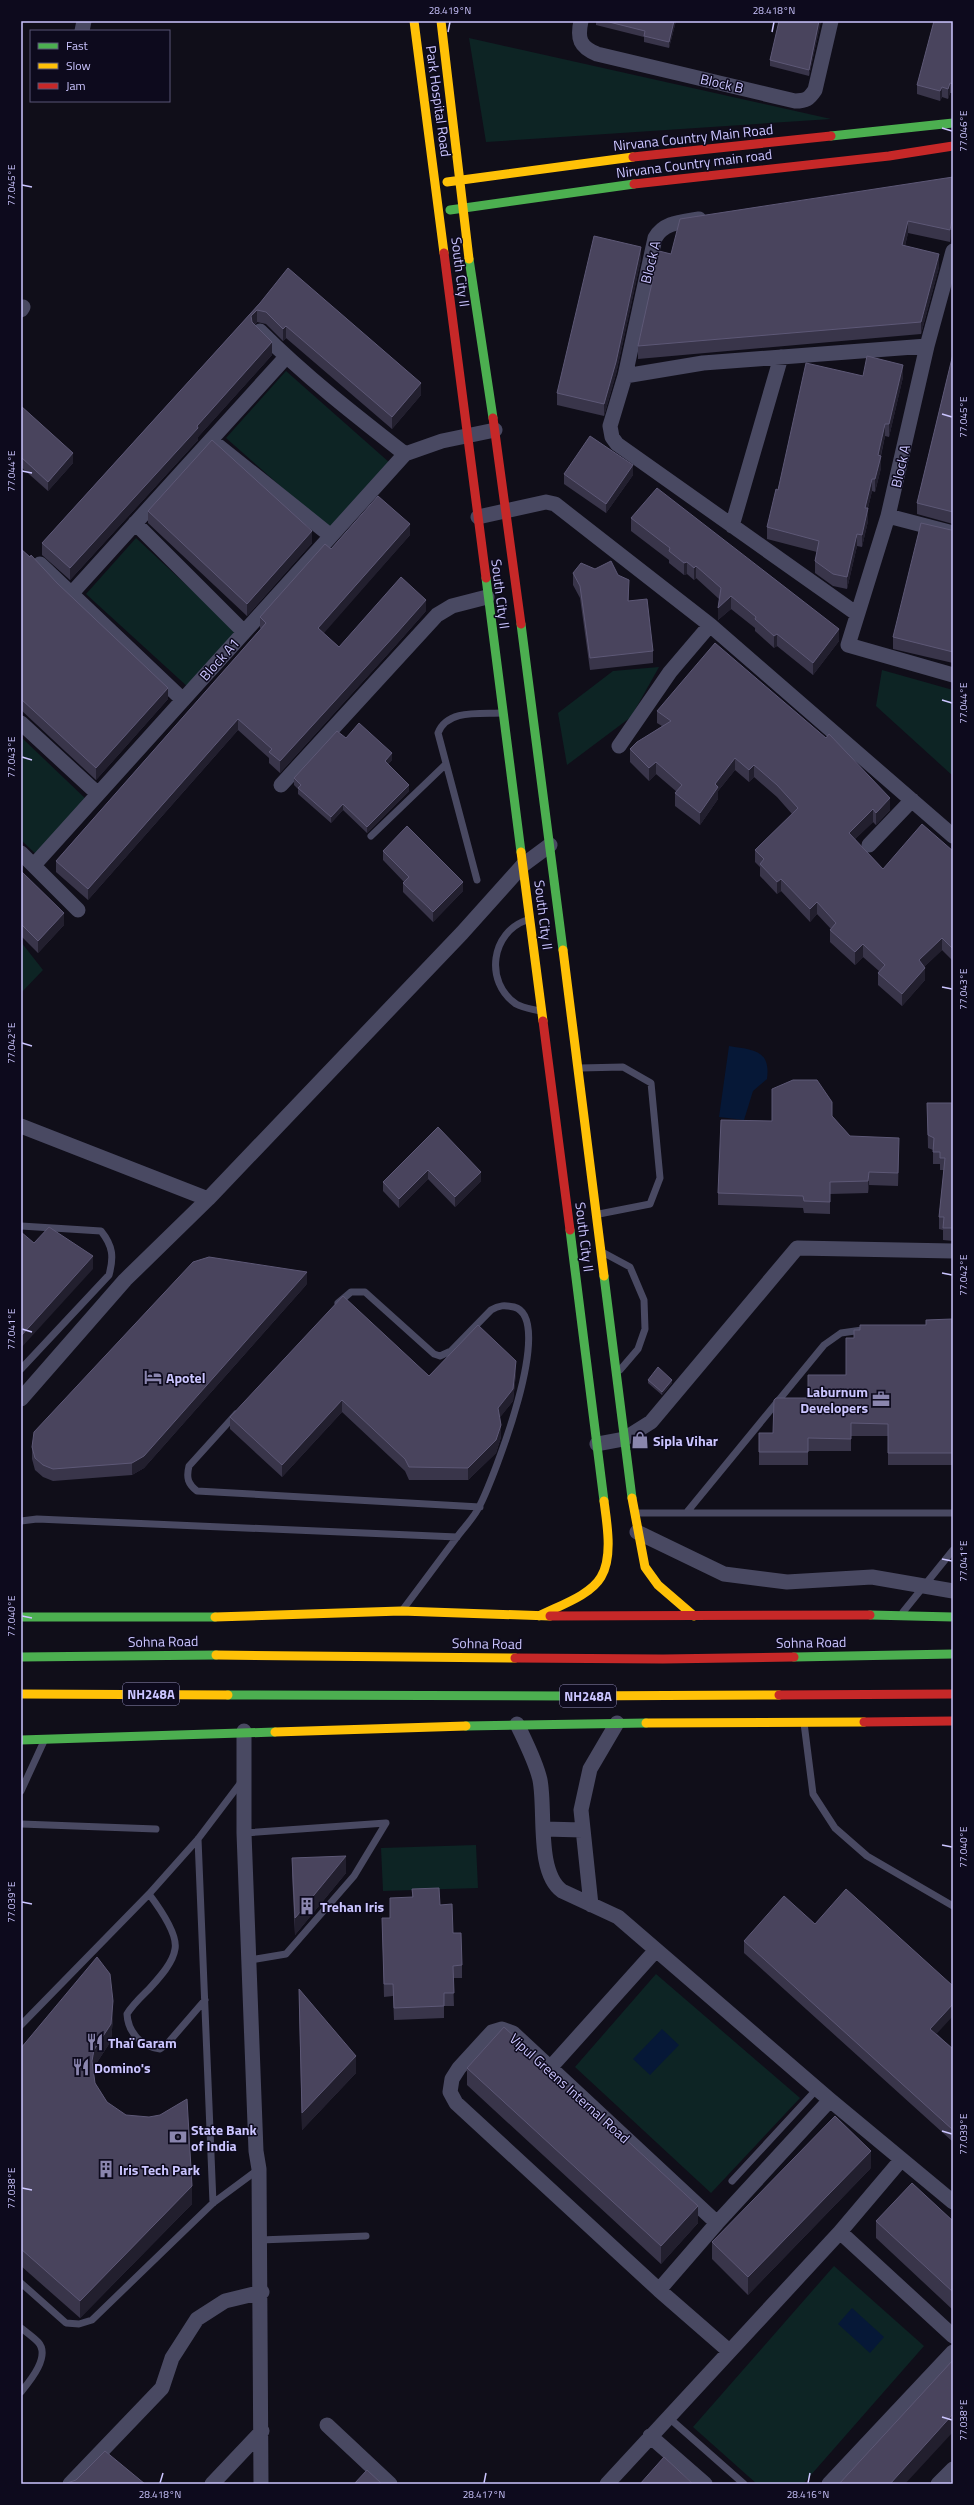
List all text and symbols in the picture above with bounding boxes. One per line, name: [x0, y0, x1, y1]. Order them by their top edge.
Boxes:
text: 28.419°N: [429, 3, 471, 18]
text: 28.418°N: [753, 3, 795, 18]
legend: [30, 30, 170, 102]
text: Fast: [66, 36, 89, 55]
street label: Park Hospital Road: [421, 44, 457, 158]
text: Slow: [66, 56, 91, 75]
street label: Block B: [698, 68, 746, 98]
text: Jam: [66, 76, 86, 95]
text: 77.046°E: [956, 110, 971, 152]
street label: Nirvana Country Main Road: [612, 118, 774, 156]
street label: Nirvana Country main road: [615, 143, 773, 183]
text: 77.045°E: [4, 164, 19, 206]
street label: South City II: [446, 236, 476, 308]
street label: Block A: [635, 238, 666, 286]
text: 77.045°E: [956, 396, 971, 438]
street label: Block A: [885, 442, 915, 490]
text: 77.044°E: [4, 450, 19, 492]
street label: South City II: [486, 558, 516, 630]
street label: Block A1: [194, 633, 244, 685]
text: 77.044°E: [956, 682, 971, 724]
text: 77.043°E: [4, 736, 19, 778]
street label: South City II: [529, 879, 559, 951]
text: 77.043°E: [956, 968, 971, 1010]
text: 77.042°E: [4, 1022, 19, 1064]
street label: South City II: [570, 1201, 600, 1273]
text: 77.042°E: [956, 1254, 971, 1296]
text: 77.041°E: [4, 1308, 19, 1350]
hotel icon: Apotel: [143, 1367, 163, 1387]
place label: Apotel: [166, 1367, 206, 1388]
place label: Laburnum Developers: [800, 1381, 868, 1418]
office icon: Laburnum Developers: [871, 1389, 891, 1409]
shop icon: Sipla Vihar: [630, 1430, 650, 1450]
place label: Sipla Vihar: [653, 1430, 718, 1451]
text: 77.041°E: [956, 1540, 971, 1582]
text: 77.040°E: [4, 1595, 19, 1637]
street label: Sohna Road: [128, 1630, 198, 1652]
street label: Sohna Road: [776, 1631, 846, 1653]
street label: Sohna Road: [452, 1632, 522, 1654]
road number: NH248A: [123, 1683, 179, 1705]
road number: NH248A: [560, 1685, 616, 1707]
text: 77.040°E: [956, 1826, 971, 1868]
text: 77.039°E: [4, 1881, 19, 1923]
building icon: Trehan Iris: [297, 1896, 317, 1916]
place label: Trehan Iris: [320, 1896, 385, 1917]
street label: Vipul Greens Internal Road: [505, 2028, 635, 2148]
restaurant icon: Thaï Garam: [85, 2032, 105, 2052]
place label: Thaï Garam: [108, 2032, 177, 2053]
restaurant icon: Domino's: [71, 2057, 91, 2077]
place label: Domino's: [94, 2057, 151, 2078]
text: 77.039°E: [956, 2113, 971, 2155]
place label: State Bank of India: [191, 2119, 258, 2156]
bank icon: State Bank of India: [168, 2127, 188, 2147]
building icon: Iris Tech Park: [96, 2159, 116, 2179]
place label: Iris Tech Park: [119, 2159, 201, 2180]
text: 77.038°E: [4, 2167, 19, 2209]
text: 77.038°E: [956, 2399, 971, 2441]
text: 28.418°N: [139, 2487, 181, 2502]
text: 28.417°N: [463, 2487, 505, 2502]
text: 28.416°N: [787, 2487, 829, 2502]

